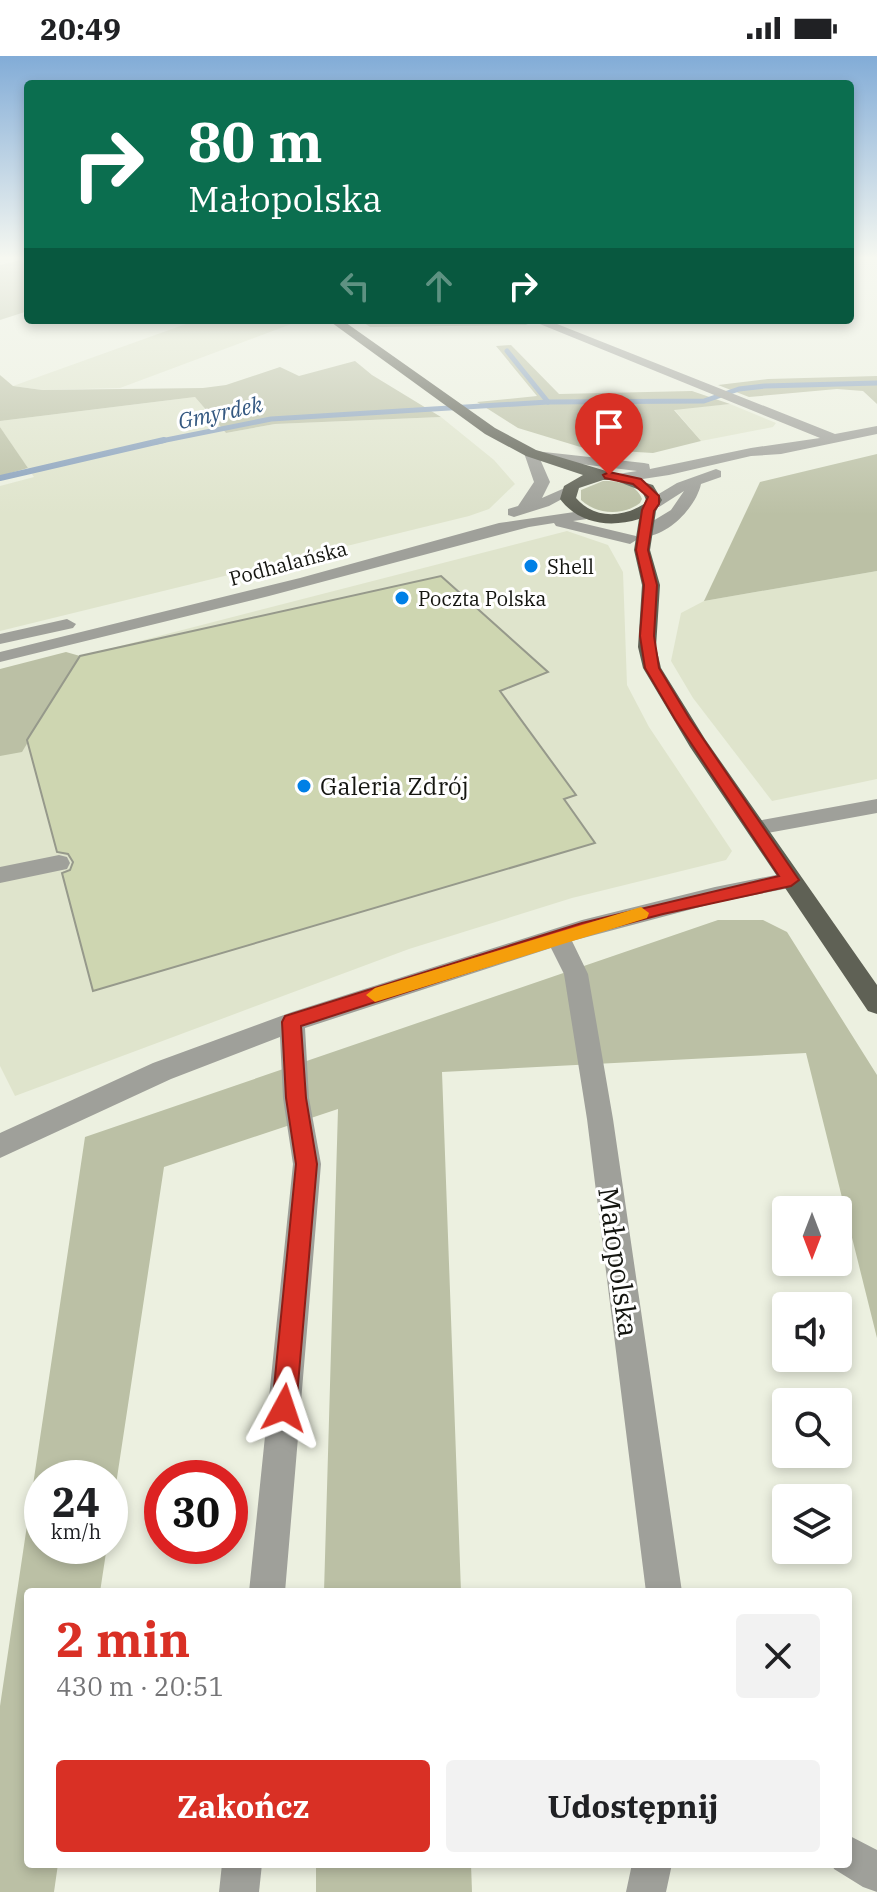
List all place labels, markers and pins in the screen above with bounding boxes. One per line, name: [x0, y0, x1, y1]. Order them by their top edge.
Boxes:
pin: [575, 393, 643, 475]
place label: Shell: [547, 553, 594, 580]
marker: Shell: [522, 557, 540, 575]
place label: Poczta Polska: [418, 585, 546, 612]
marker: Poczta Polska: [393, 589, 411, 607]
place label: Galeria Zdrój: [320, 770, 469, 802]
marker: Galeria Zdrój: [295, 777, 313, 795]

